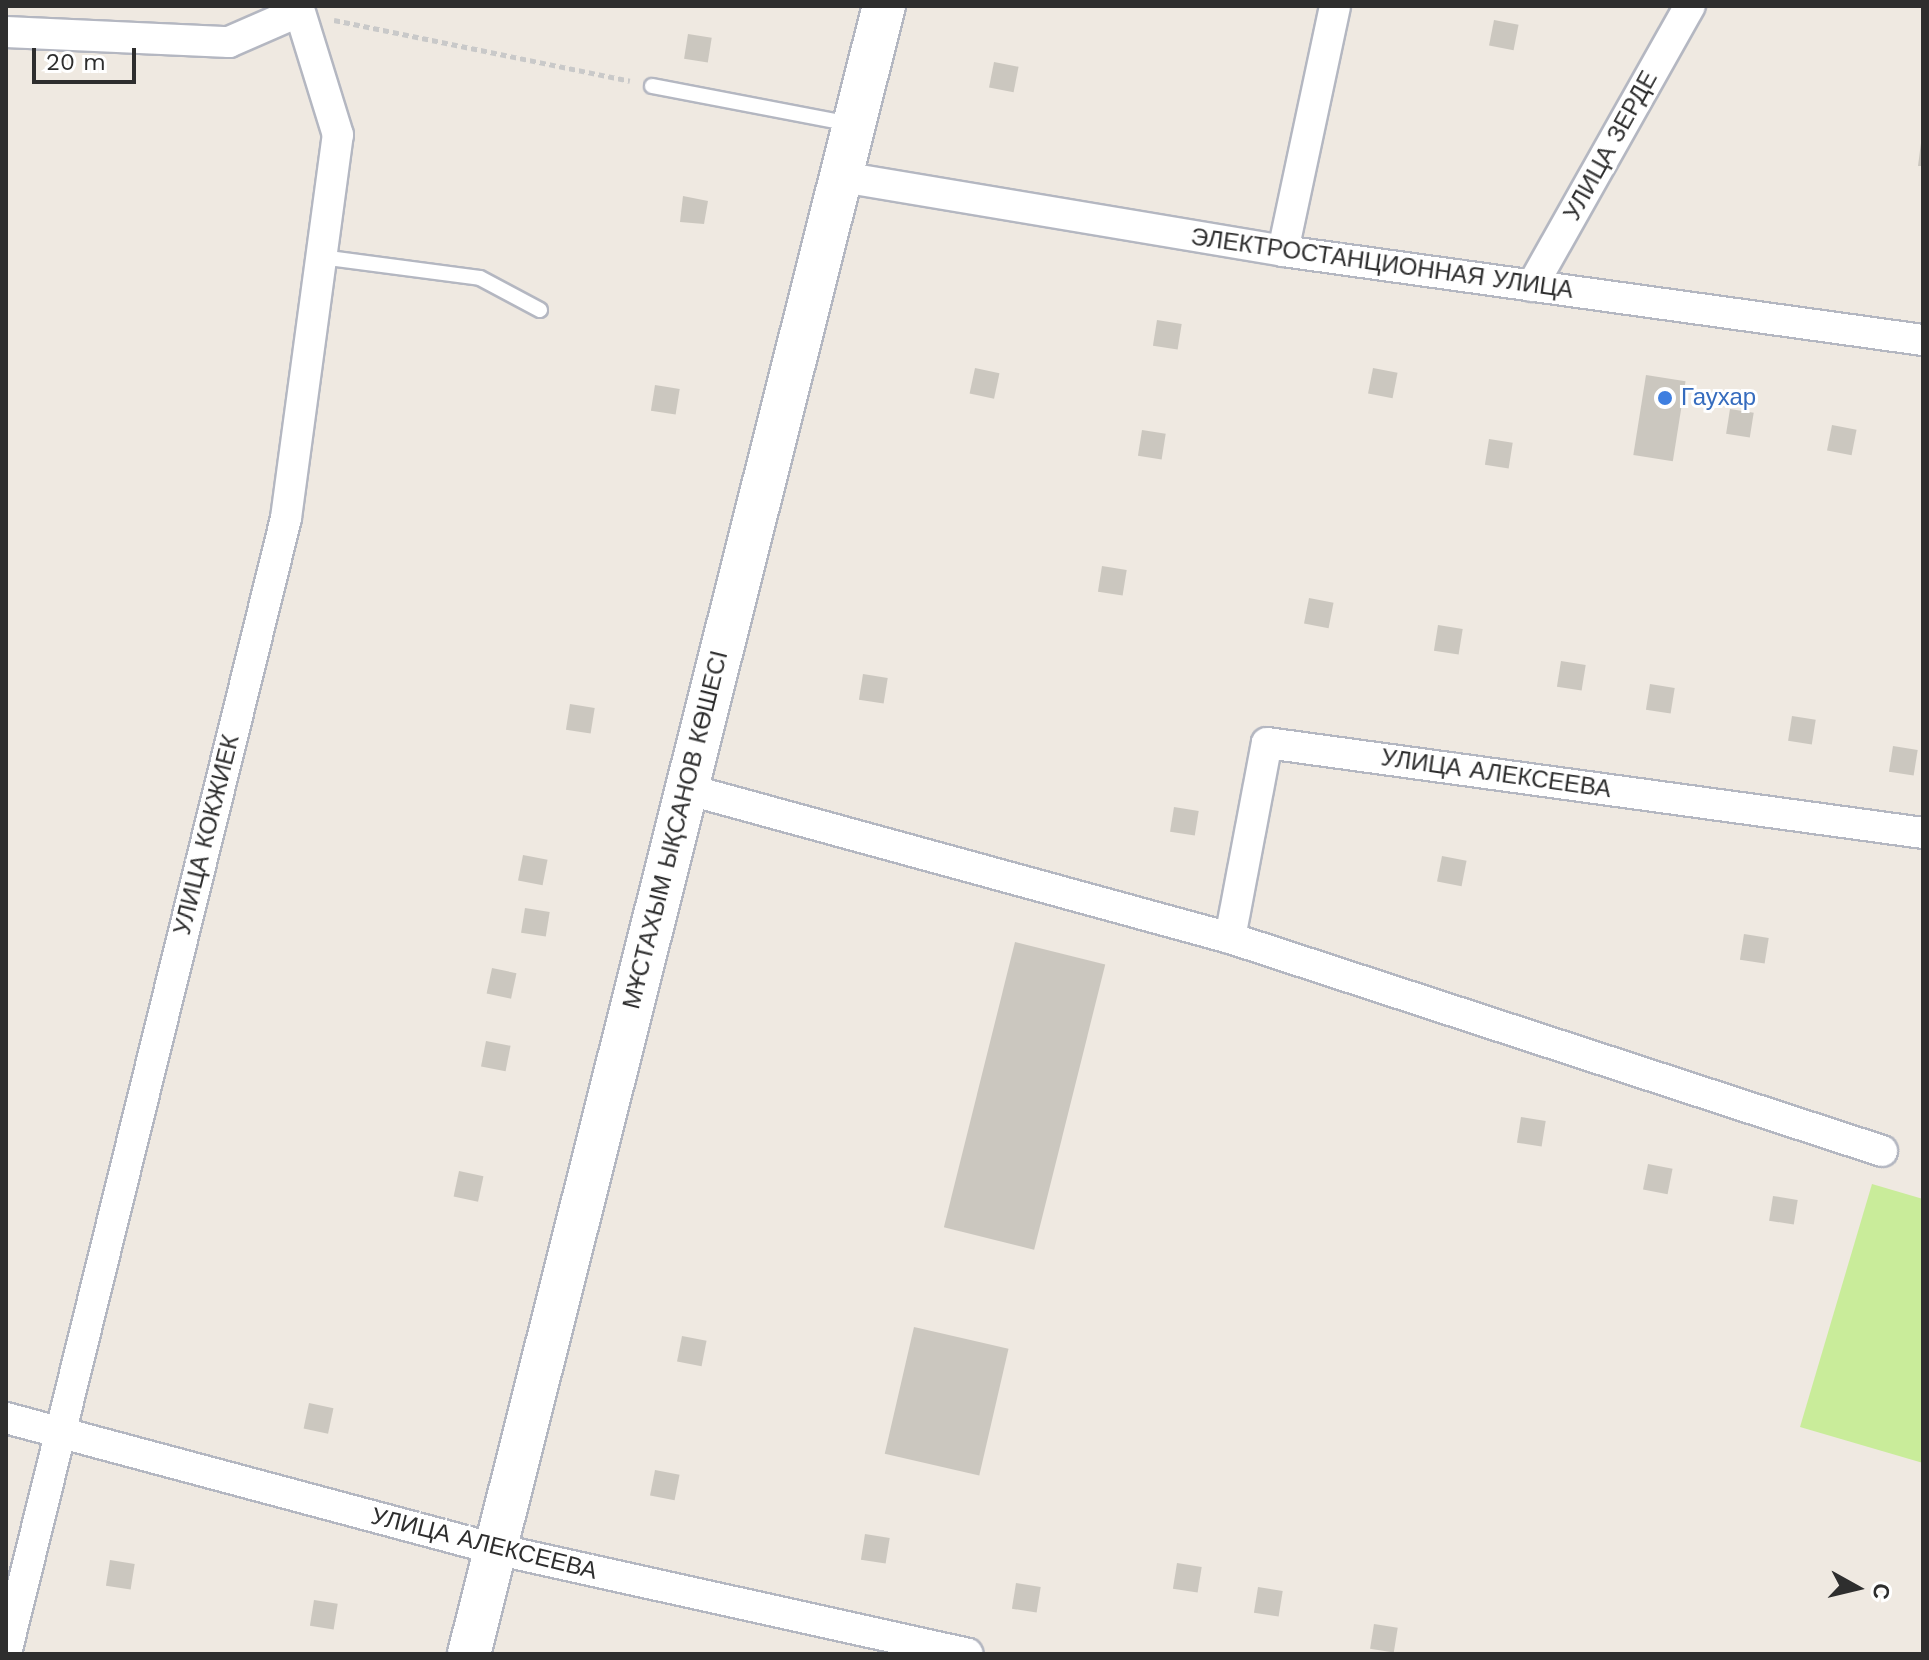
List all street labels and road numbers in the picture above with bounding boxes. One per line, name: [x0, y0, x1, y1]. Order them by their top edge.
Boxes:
street label: УЛИЦА ЗЕРДЕ: [1558, 66, 1664, 226]
street label: ЭЛЕКТРОСТАНЦИОННАЯ УЛИЦА: [1189, 223, 1575, 305]
street label: МҰСТАХЫМ ЫҚСАНОВ КӨШЕСІ: [618, 648, 734, 1012]
street label: УЛИЦА КОКЖИЕК: [168, 732, 246, 938]
street label: УЛИЦА АЛЕКСЕЕВА: [1379, 744, 1613, 804]
street label: УЛИЦА АЛЕКСЕЕВА: [368, 1502, 600, 1586]

